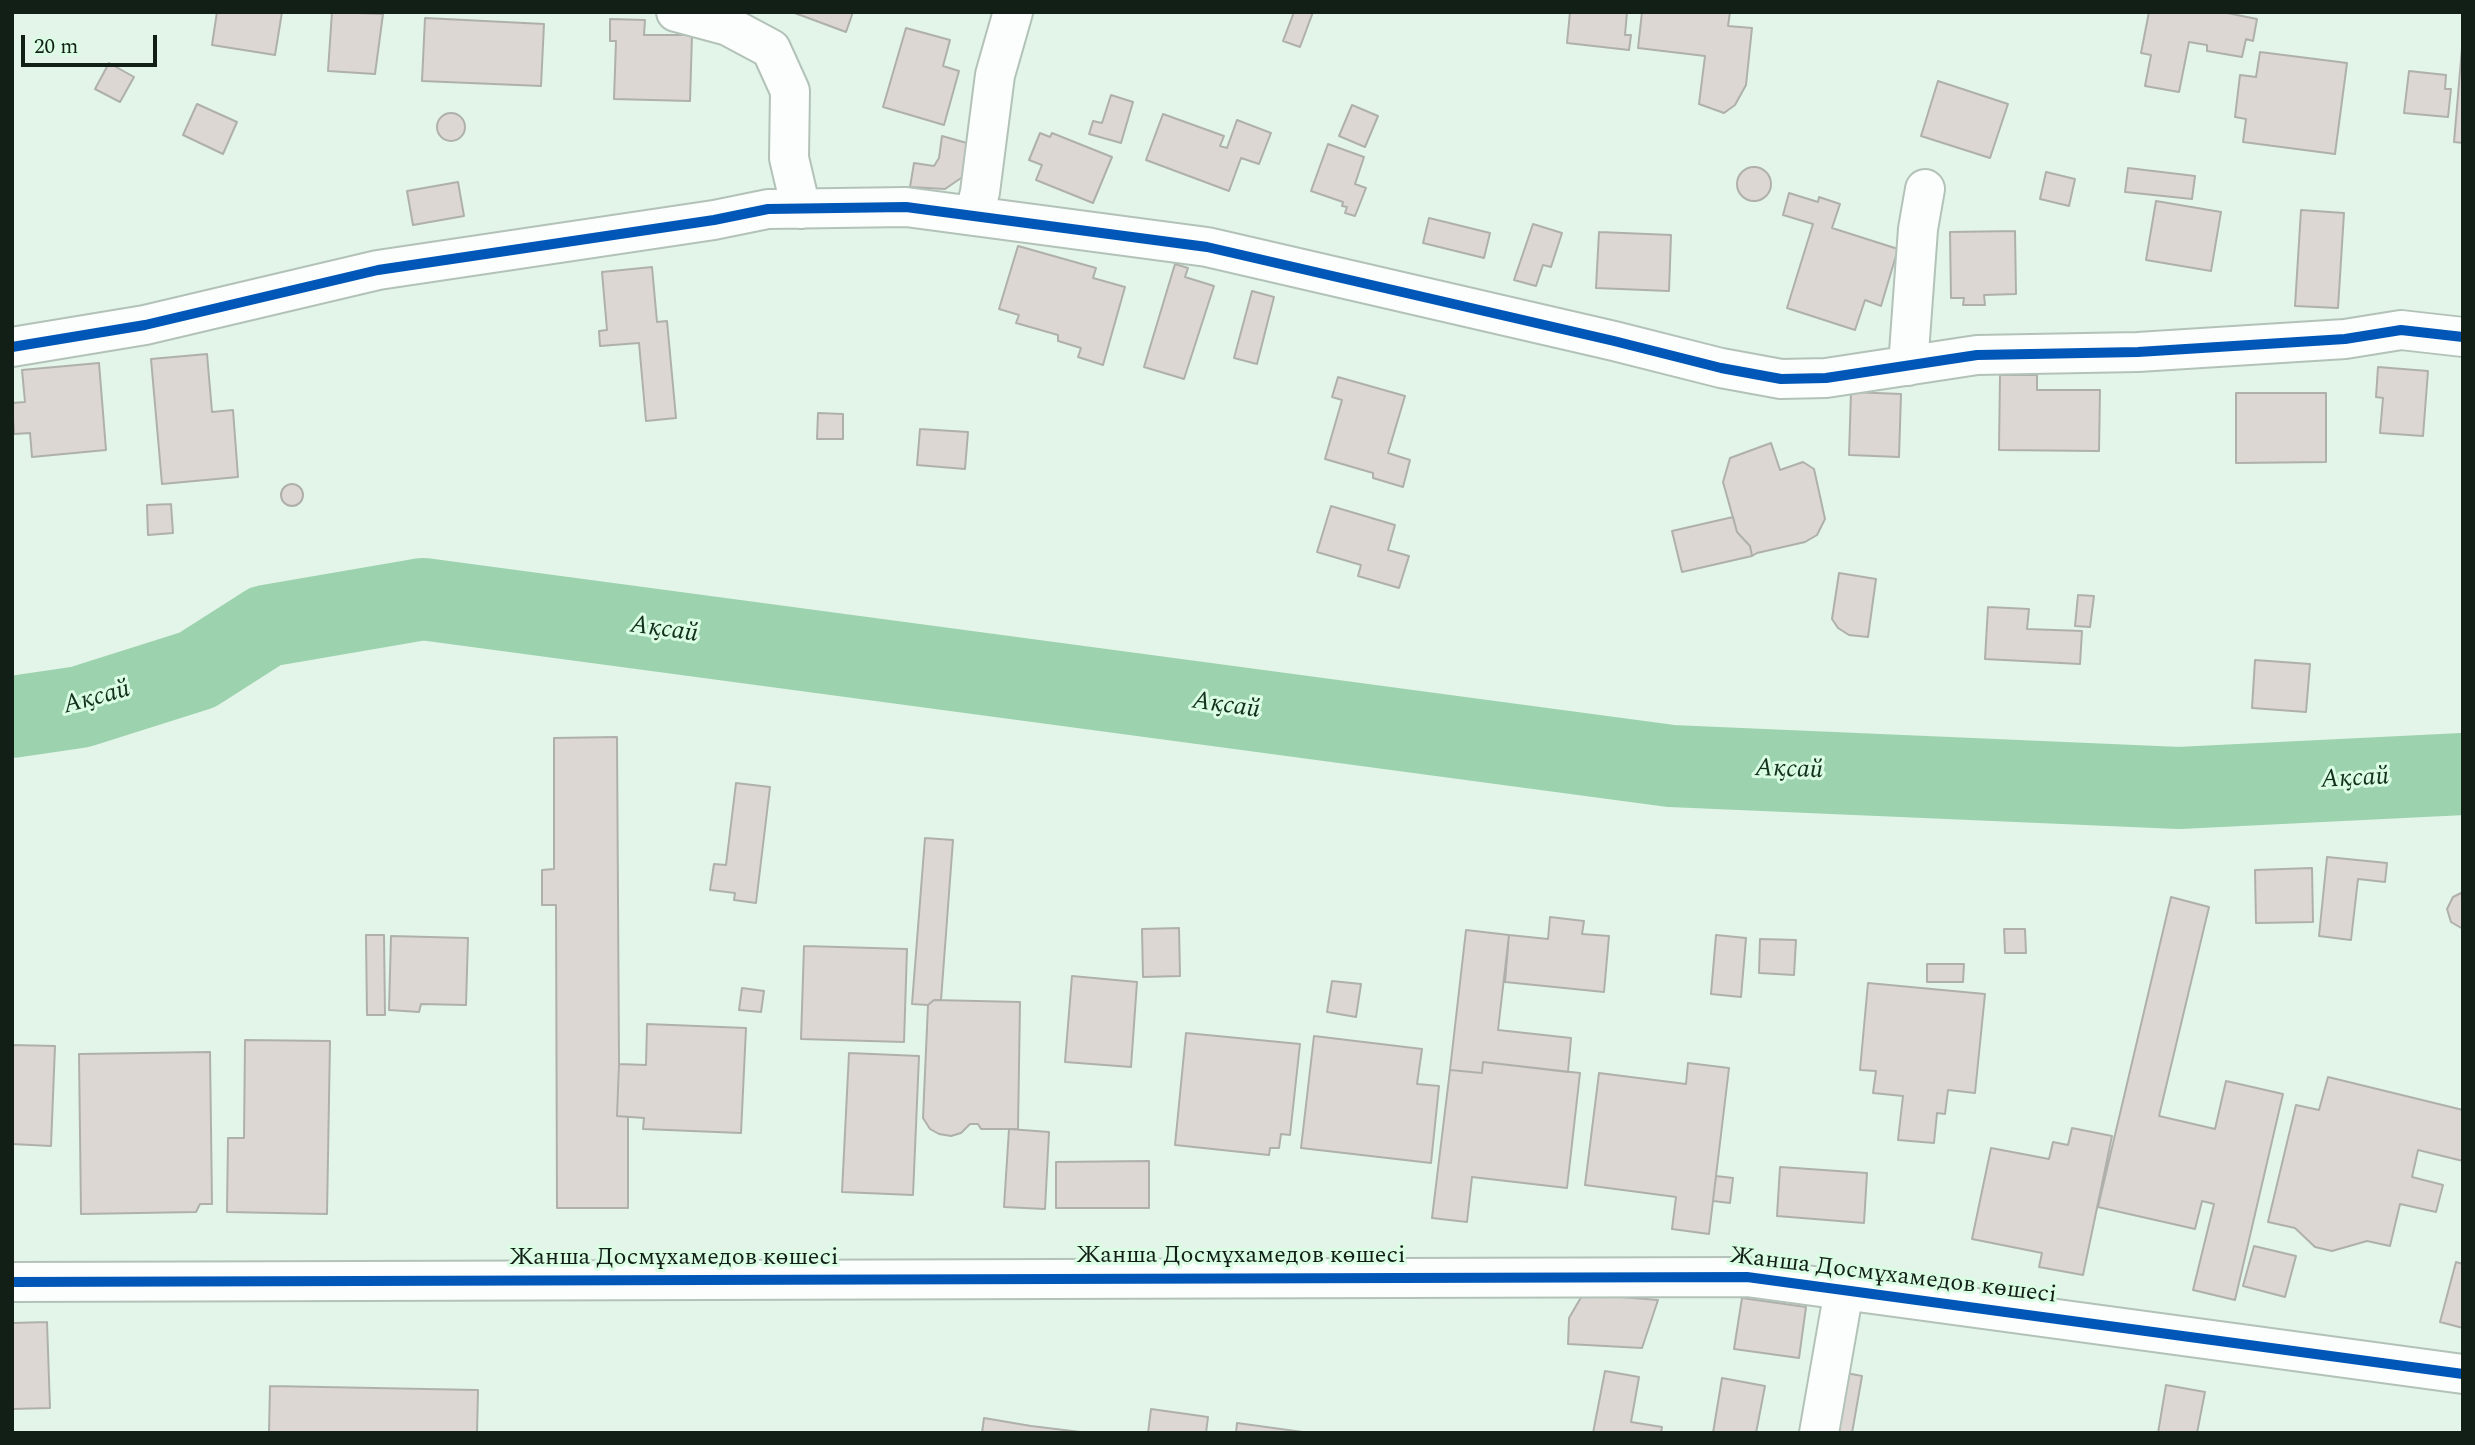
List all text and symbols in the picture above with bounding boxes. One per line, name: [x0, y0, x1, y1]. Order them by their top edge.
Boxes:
scale bar: [24, 21, 161, 65]
text: 20 m: [34, 31, 78, 63]
water label: Ақсай: [628, 611, 700, 651]
water label: Ақсай: [60, 675, 134, 723]
water label: Ақсай: [1190, 687, 1262, 727]
water label: Ақсай: [1754, 754, 1824, 788]
water label: Ақсай: [2320, 763, 2390, 797]
street label: Жанша Досмұхамедов көшесі: [1077, 1243, 1405, 1271]
street label: Жанша Досмұхамедов көшесі: [1728, 1243, 2058, 1311]
street label: Жанша Досмұхамедов көшесі: [510, 1245, 838, 1273]

